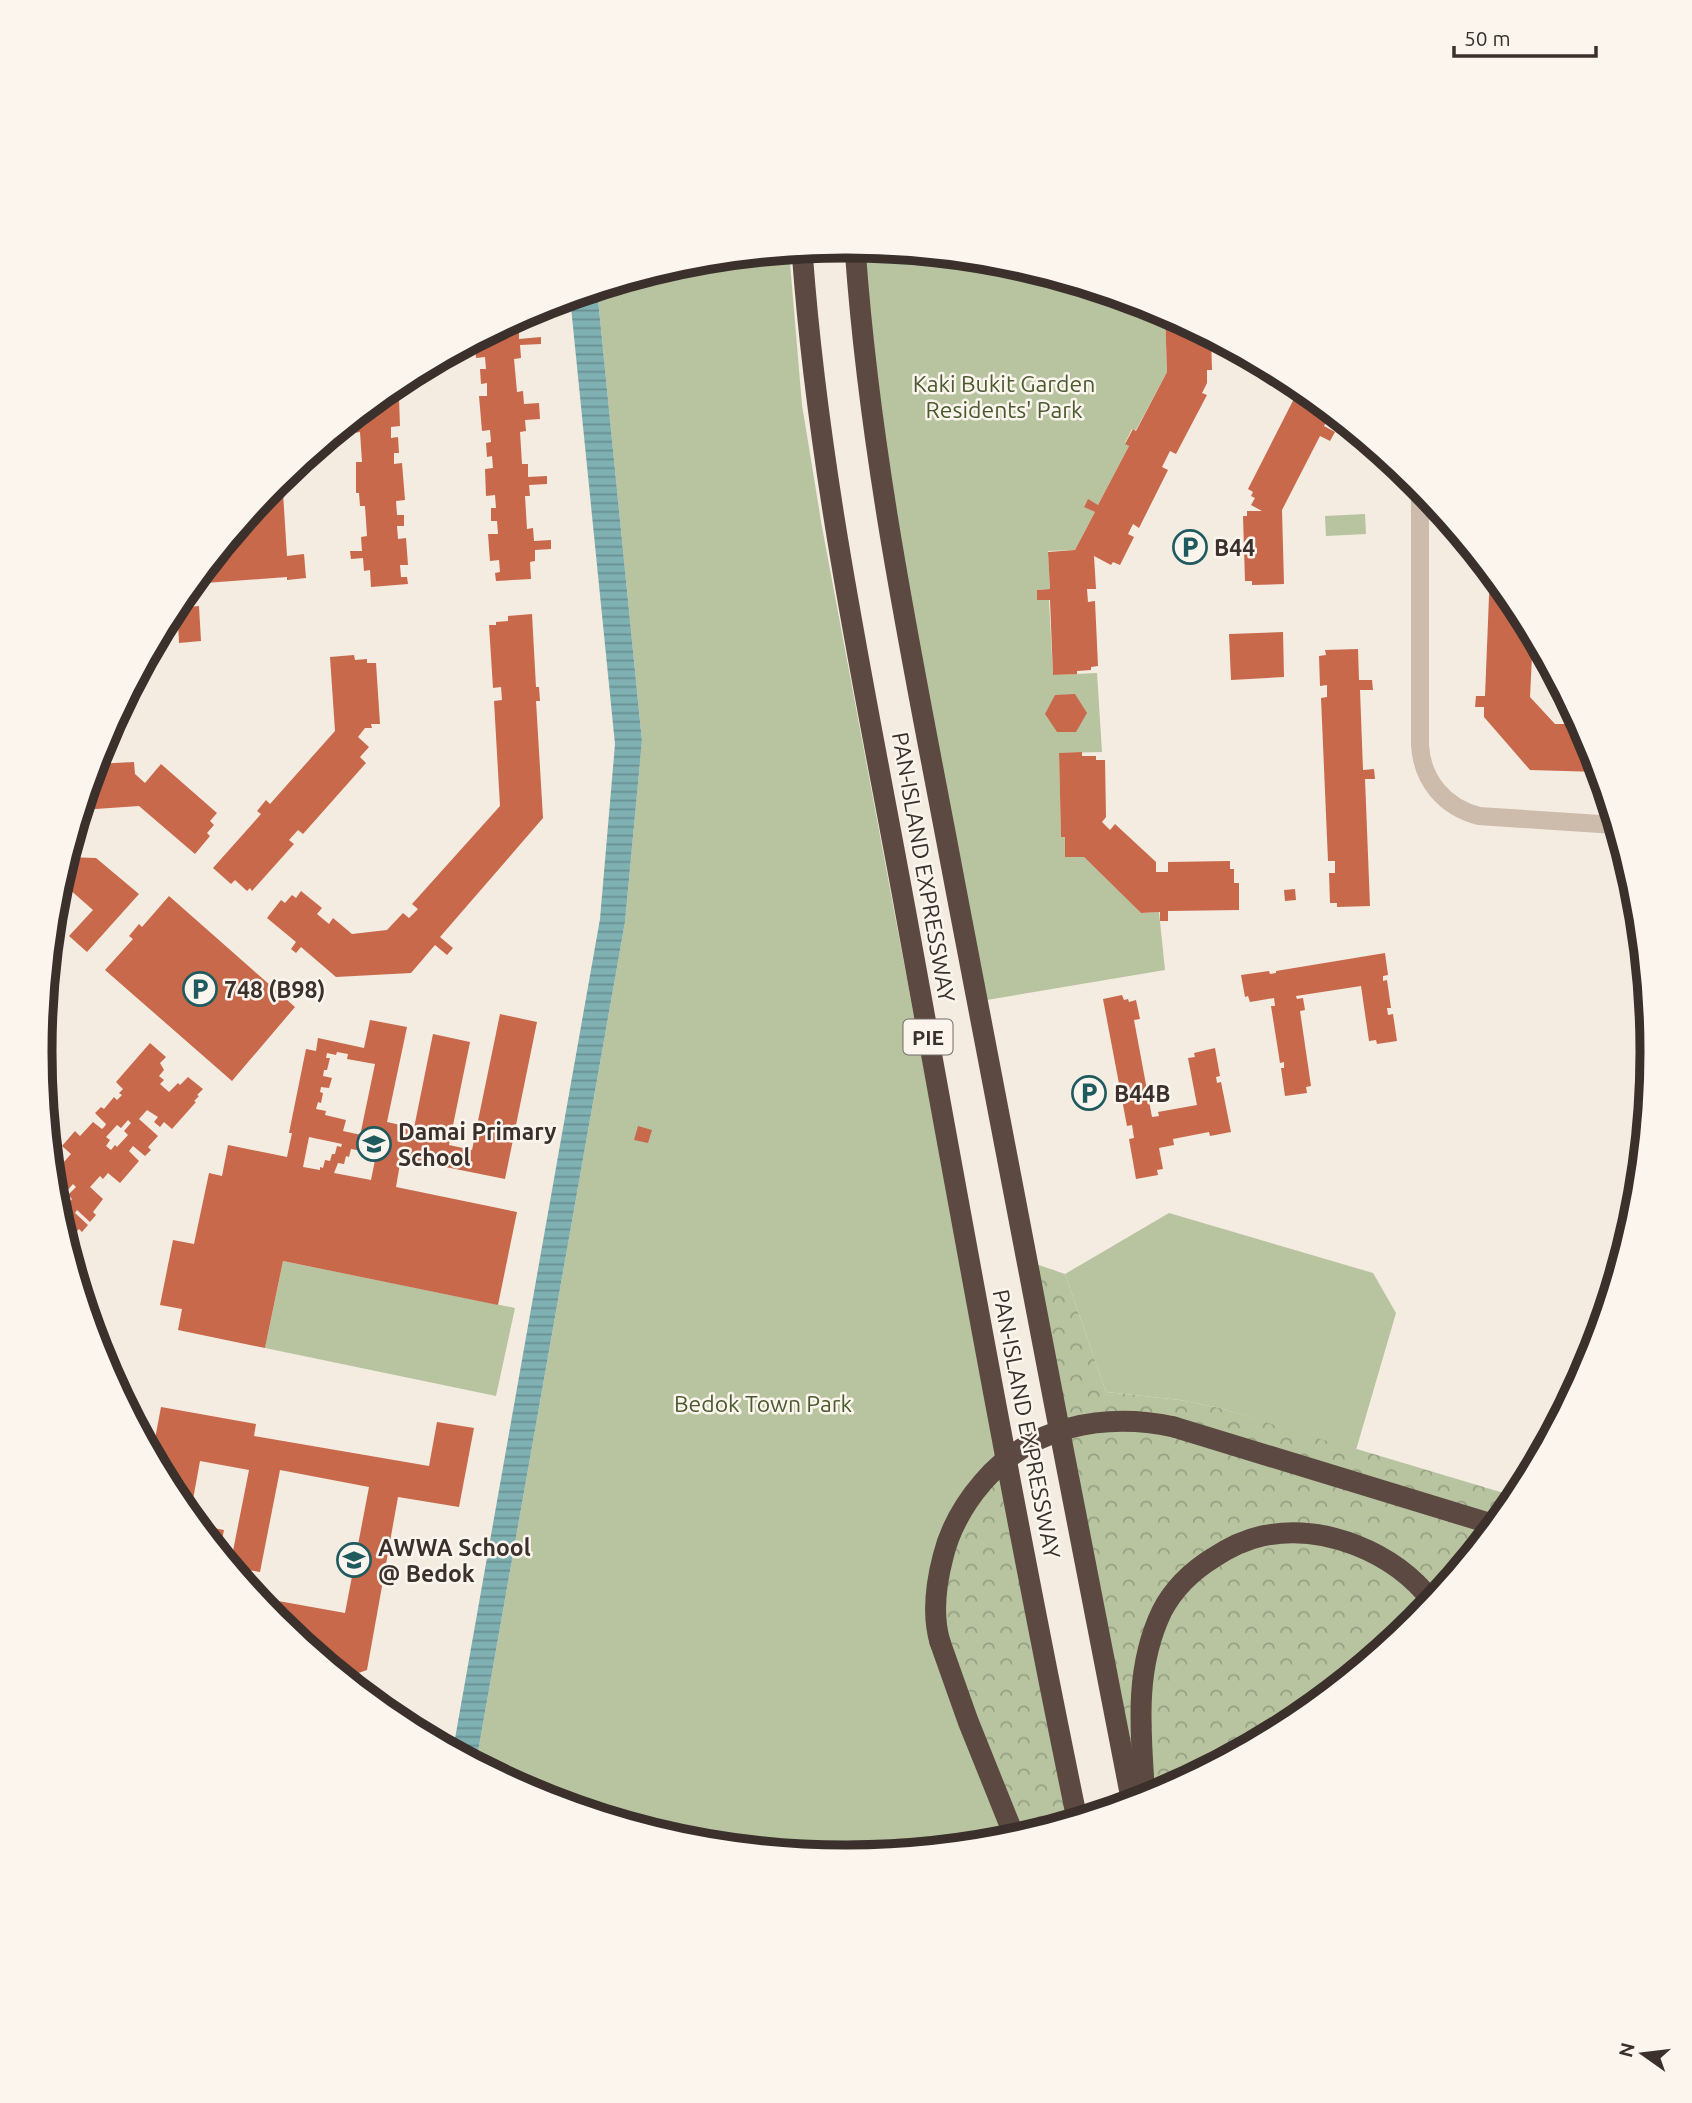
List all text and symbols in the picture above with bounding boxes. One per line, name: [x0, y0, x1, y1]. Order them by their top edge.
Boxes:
scale bar: [1454, 14, 1596, 58]
text: 50 m: [1464, 26, 1511, 50]
park label: Kaki Bukit Garden Residents' Park: [913, 371, 1095, 422]
parking icon: B44: [1171, 528, 1209, 566]
place label: B44: [1214, 535, 1255, 560]
street label: PAN-ISLAND EXPRESSWAY: [888, 730, 960, 1005]
parking icon: 748 (B98): [181, 970, 219, 1008]
place label: 748 (B98): [224, 977, 325, 1003]
road number: PIE: [904, 1020, 953, 1054]
parking icon: B44B: [1070, 1074, 1108, 1112]
place label: B44B: [1114, 1081, 1170, 1106]
place label: Damai Primary School: [398, 1119, 556, 1170]
school or university icon: Damai Primary School: [355, 1125, 393, 1163]
street label: PAN-ISLAND EXPRESSWAY: [989, 1287, 1066, 1561]
park label: Bedok Town Park: [674, 1391, 852, 1416]
place label: AWWA School @ Bedok: [378, 1535, 531, 1586]
school or university icon: AWWA School @ Bedok: [335, 1541, 373, 1579]
north arrow: [1608, 2019, 1678, 2089]
text: N: [1614, 2040, 1639, 2059]

